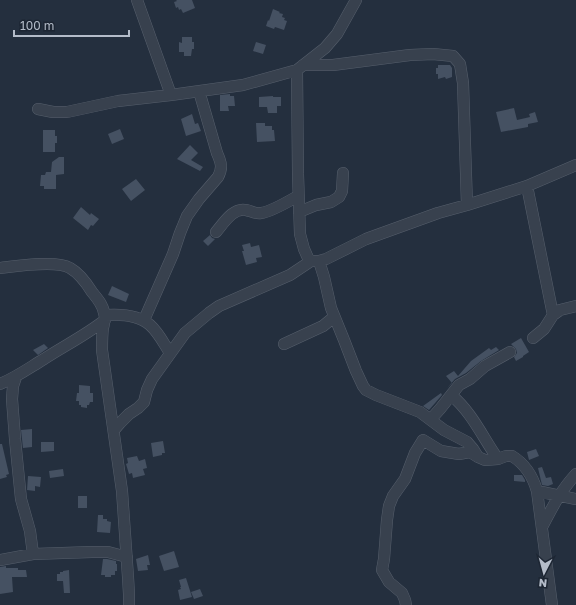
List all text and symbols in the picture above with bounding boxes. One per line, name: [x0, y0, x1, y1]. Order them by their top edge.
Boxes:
scale bar: [14, 12, 129, 38]
text: 100 m: [20, 18, 54, 33]
north arrow: [524, 553, 564, 593]
text: N: [538, 577, 548, 590]

